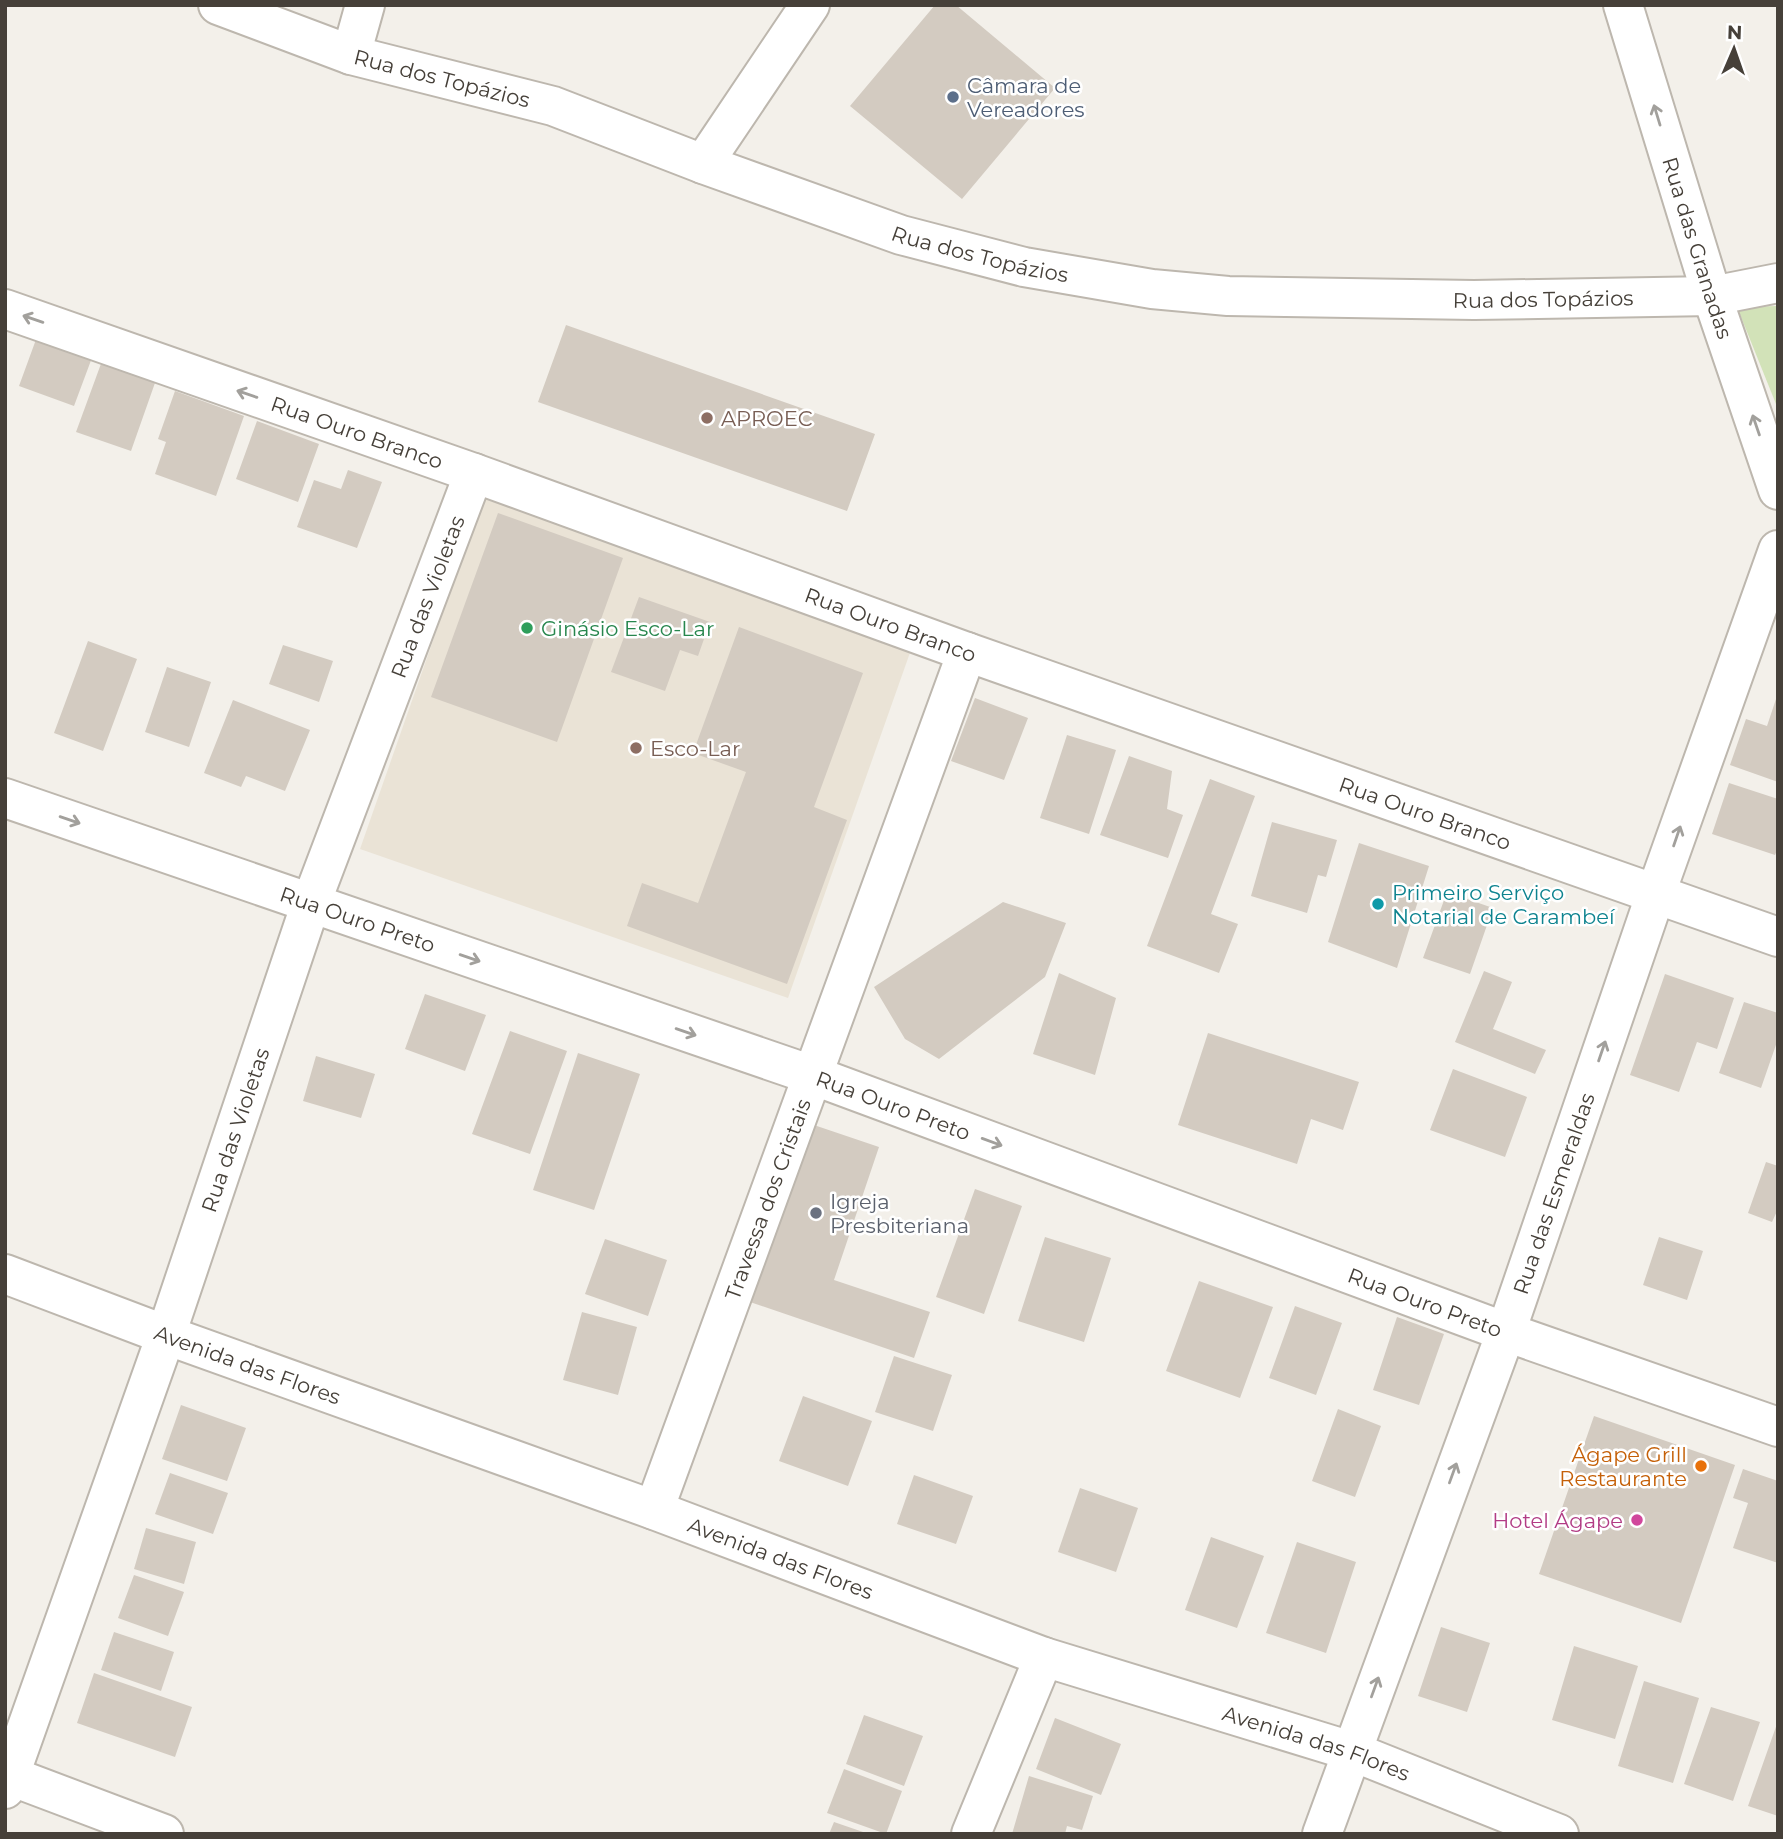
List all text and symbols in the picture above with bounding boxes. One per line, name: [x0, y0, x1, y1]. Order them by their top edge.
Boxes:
north arrow: [1699, 14, 1769, 84]
text: N: [1726, 21, 1743, 44]
street label: Rua dos Topázios: [351, 44, 533, 112]
place label: Câmara de Vereadores: [967, 73, 1085, 122]
marker: Câmara de Vereadores: [945, 89, 961, 105]
one-way arrow: [1649, 104, 1662, 126]
street label: Rua das Granadas: [1658, 154, 1738, 342]
street label: Rua dos Topázios: [888, 220, 1070, 287]
street label: Rua dos Topázios: [1452, 285, 1634, 313]
one-way arrow: [22, 312, 44, 324]
one-way arrow: [237, 387, 259, 399]
street label: Rua Ouro Branco: [268, 391, 446, 474]
place label: APROEC: [721, 406, 813, 431]
marker: APROEC: [699, 410, 715, 426]
one-way arrow: [1749, 414, 1762, 436]
street label: Rua das Violetas: [385, 512, 469, 681]
street label: Rua Ouro Branco: [801, 582, 980, 667]
place label: Ginásio Esco-Lar: [541, 616, 714, 641]
marker: Ginásio Esco-Lar: [519, 620, 535, 636]
place label: Esco-Lar: [650, 736, 740, 761]
marker: Esco-Lar: [628, 740, 644, 756]
street label: Rua Ouro Branco: [1336, 771, 1515, 855]
one-way arrow: [58, 815, 80, 827]
one-way arrow: [1672, 825, 1684, 847]
place label: Primeiro Serviço Notarial de Carambeí: [1392, 880, 1616, 929]
street label: Rua Ouro Preto: [277, 881, 439, 957]
marker: Primeiro Serviço Notarial de Carambeí: [1370, 896, 1386, 912]
one-way arrow: [459, 953, 481, 965]
one-way arrow: [674, 1027, 696, 1039]
one-way arrow: [1597, 1040, 1609, 1062]
street label: Rua das Violetas: [196, 1045, 274, 1215]
street label: Rua Ouro Preto: [813, 1065, 974, 1145]
street label: Rua das Esmeraldas: [1507, 1090, 1599, 1298]
street label: Travessa dos Cristais: [719, 1095, 816, 1303]
one-way arrow: [980, 1136, 1002, 1149]
place label: Igreja Presbiteriana: [830, 1189, 969, 1238]
marker: Igreja Presbiteriana: [808, 1205, 824, 1221]
street label: Rua Ouro Preto: [1345, 1262, 1506, 1342]
street label: Avenida das Flores: [151, 1319, 344, 1409]
place label: Ágape Grill Restaurante: [1559, 1442, 1687, 1491]
marker: Ágape Grill Restaurante: [1693, 1458, 1709, 1474]
one-way arrow: [1448, 1463, 1461, 1485]
place label: Hotel Ágape: [1492, 1508, 1623, 1533]
street label: Avenida das Flores: [685, 1512, 877, 1604]
marker: Hotel Ágape: [1629, 1512, 1645, 1528]
one-way arrow: [1369, 1676, 1382, 1698]
street label: Avenida das Flores: [1220, 1700, 1414, 1786]

